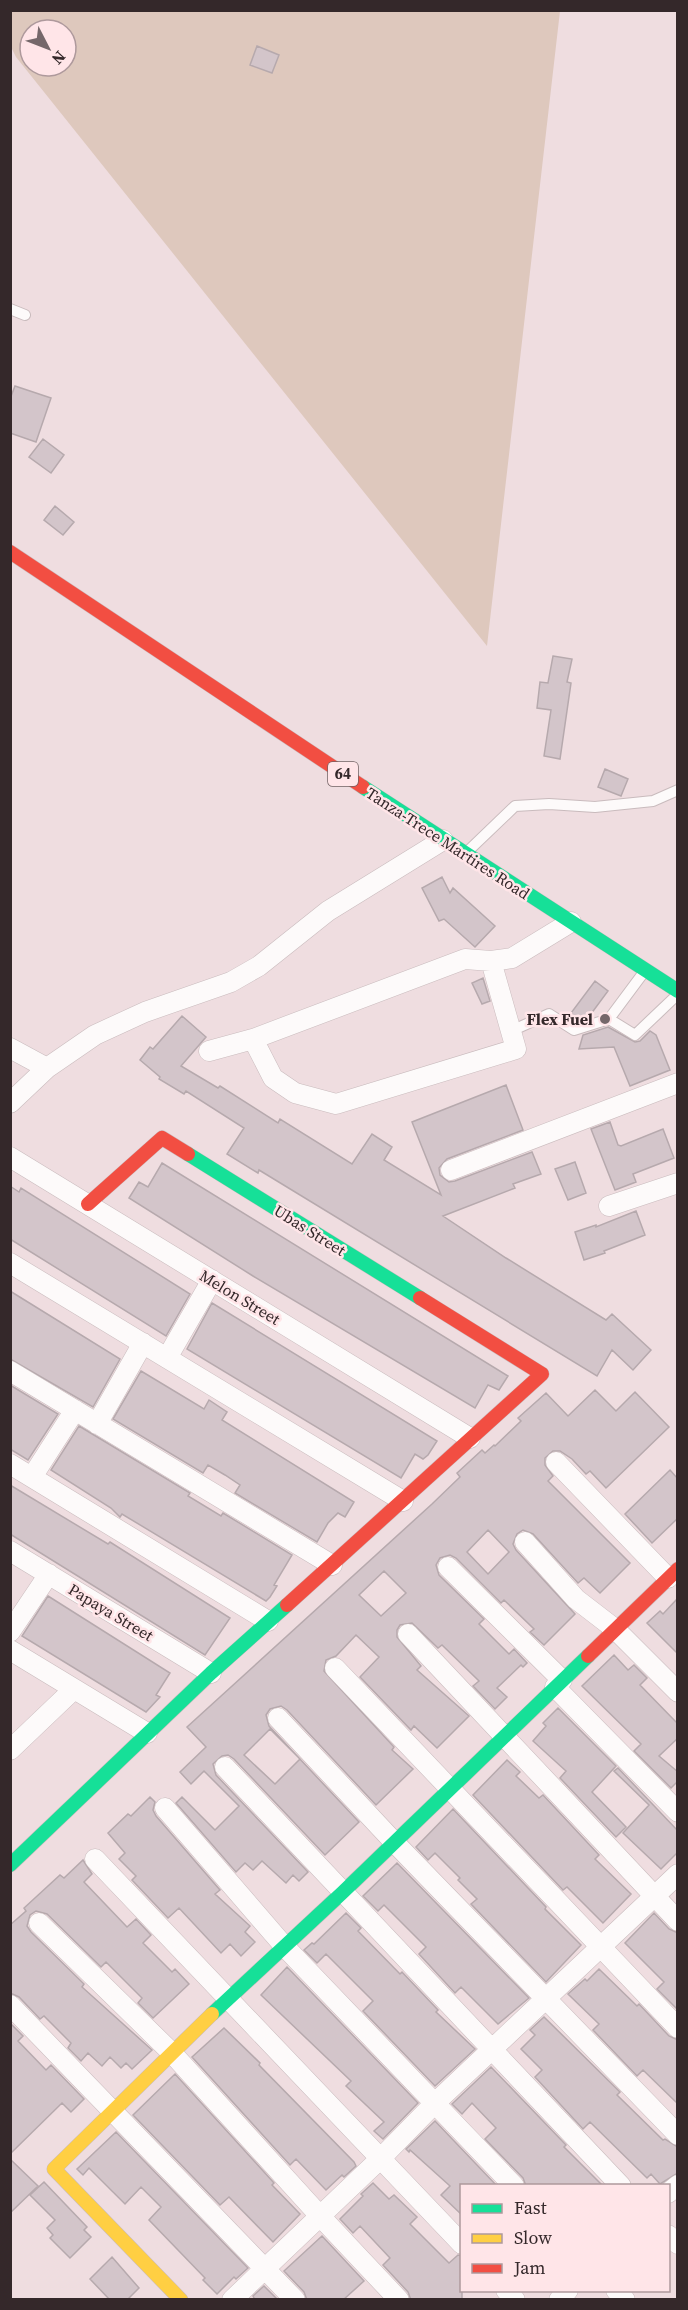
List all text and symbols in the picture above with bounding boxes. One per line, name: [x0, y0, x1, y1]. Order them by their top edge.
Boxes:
north arrow: [18, 18, 78, 78]
text: N: [47, 46, 71, 70]
road number: 64: [328, 762, 358, 786]
street label: Tanza-Trece Martires Road: [362, 782, 534, 904]
place label: Flex Fuel: [527, 1008, 593, 1030]
marker: Flex Fuel: [598, 1012, 612, 1026]
street label: Ubas Street: [270, 1199, 351, 1261]
street label: Melon Street: [196, 1264, 285, 1330]
street label: Papaya Street: [64, 1578, 158, 1646]
legend: [460, 2184, 670, 2292]
text: Fast: [514, 2195, 547, 2220]
text: Slow: [514, 2225, 552, 2250]
text: Jam: [513, 2255, 546, 2280]

